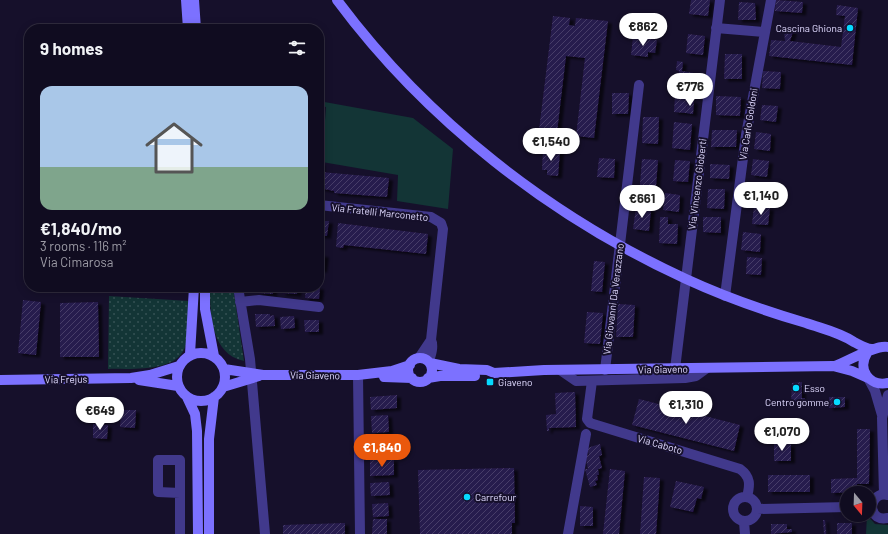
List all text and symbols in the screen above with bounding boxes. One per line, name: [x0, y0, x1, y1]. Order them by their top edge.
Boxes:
pin: €862: [619, 13, 667, 47]
text: €862: [628, 18, 658, 34]
place label: Cascina Ghiona: [776, 22, 842, 34]
marker: Cascina Ghiona: [845, 23, 855, 33]
icon: filters: [286, 37, 308, 59]
text: 9 homes: [40, 38, 103, 58]
pin: €776: [666, 73, 714, 107]
text: €776: [676, 78, 704, 94]
street label: Via Carlo Goldoni: [736, 87, 760, 161]
icon: home: [138, 112, 210, 184]
pin: €1,540: [518, 128, 584, 162]
text: €1,540: [532, 133, 570, 149]
street label: Via Vincenzo Gioberti: [685, 138, 709, 230]
pin: €1,140: [728, 182, 794, 216]
pin: €661: [618, 185, 666, 219]
text: €1,140: [743, 187, 779, 203]
text: €661: [629, 190, 655, 206]
street label: Via Fratelli Marconetto: [331, 201, 429, 223]
text: €1,840/mo: [40, 218, 122, 238]
text: 3 rooms · 116 m²: [40, 238, 127, 254]
street label: Via Giovanni Da Verazzano: [600, 243, 626, 355]
text: Via Cimarosa: [40, 254, 113, 270]
street label: Via Giaveno: [638, 363, 688, 375]
street label: Via Giaveno: [290, 369, 340, 381]
street label: Via Frejus: [45, 373, 88, 385]
place label: Giaveno: [498, 376, 532, 388]
marker: Giaveno: [485, 377, 495, 387]
place label: Esso: [804, 382, 825, 394]
marker: Esso: [791, 383, 801, 393]
pin: €1,310: [653, 391, 719, 425]
text: €1,310: [668, 396, 704, 412]
place label: Centro gomme: [765, 396, 829, 408]
pin: €649: [76, 397, 124, 431]
marker: Centro gomme: [832, 397, 842, 407]
text: €649: [85, 402, 115, 418]
pin: €1,070: [749, 418, 815, 452]
text: €1,070: [763, 423, 801, 439]
street label: Via Caboto: [636, 432, 684, 456]
pin: €1,840: [349, 434, 415, 468]
text: €1,840: [363, 439, 401, 455]
north arrow: [840, 486, 876, 522]
map controls: [840, 486, 876, 522]
place label: Carrefour: [475, 491, 517, 503]
marker: Carrefour: [462, 492, 472, 502]

